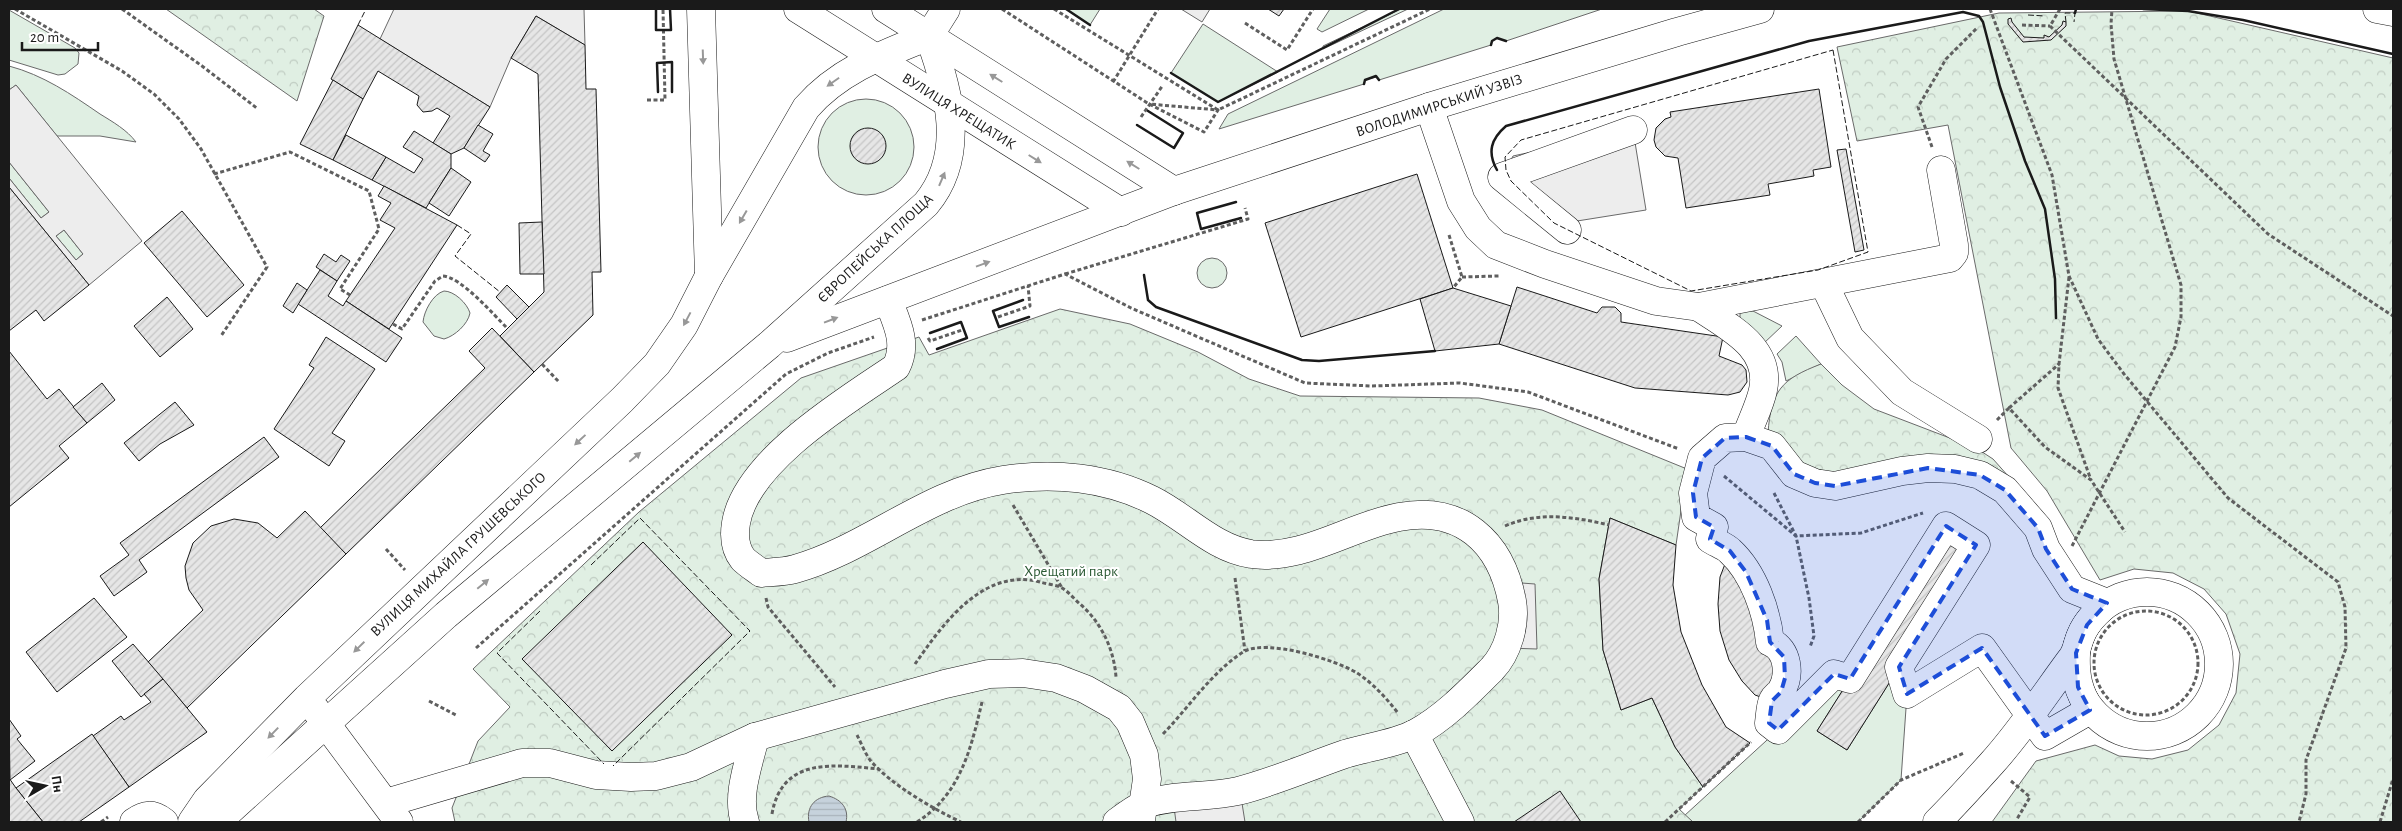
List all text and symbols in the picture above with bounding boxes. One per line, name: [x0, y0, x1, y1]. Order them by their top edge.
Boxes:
scale bar: [22, 20, 99, 52]
text: 20 m: [30, 30, 59, 45]
one-way arrow: [699, 50, 707, 66]
street label: ВУЛИЦЯ ХРЕЩАТИК: [899, 70, 1018, 153]
street label: ВОЛОДИМИРСЬКИЙ УЗВІЗ: [1354, 71, 1524, 139]
one-way arrow: [990, 73, 1003, 83]
one-way arrow: [826, 77, 840, 87]
one-way arrow: [1029, 154, 1042, 164]
one-way arrow: [1127, 160, 1140, 170]
one-way arrow: [939, 171, 946, 186]
street label: ЄВРОПЕЙСЬКА ПЛОЩА: [815, 191, 936, 306]
one-way arrow: [739, 210, 748, 223]
one-way arrow: [976, 260, 991, 268]
one-way arrow: [683, 312, 691, 326]
one-way arrow: [824, 316, 838, 324]
one-way arrow: [574, 434, 586, 446]
one-way arrow: [628, 452, 641, 463]
street label: ВУЛИЦЯ МИХАЙЛА ГРУШЕВСЬКОГО: [368, 469, 549, 639]
park label: Хрещатий парк: [1024, 564, 1118, 579]
one-way arrow: [477, 578, 490, 589]
one-way arrow: [354, 641, 366, 653]
one-way arrow: [267, 726, 279, 738]
north arrow: [20, 761, 70, 811]
text: Пн: [49, 775, 65, 794]

